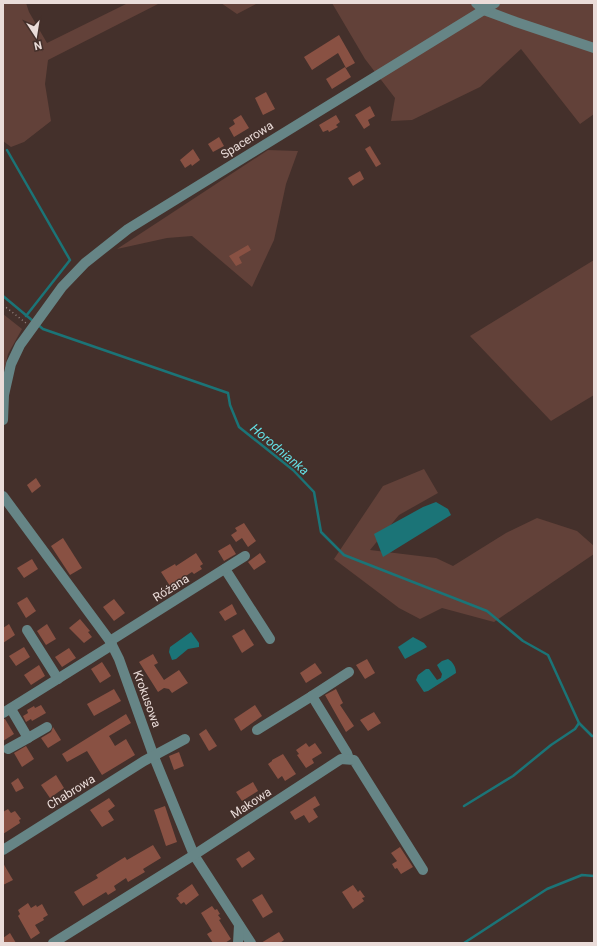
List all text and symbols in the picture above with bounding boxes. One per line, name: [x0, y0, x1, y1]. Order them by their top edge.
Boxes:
north arrow: [16, 16, 56, 56]
text: N: [33, 38, 43, 53]
street label: Spacerowa: [218, 118, 276, 162]
water label: Horodnianka: [247, 421, 312, 478]
street label: Różana: [150, 572, 192, 604]
street label: Krokusowa: [130, 669, 164, 729]
street label: Chabrowa: [44, 772, 98, 812]
street label: Makowa: [228, 785, 274, 821]

